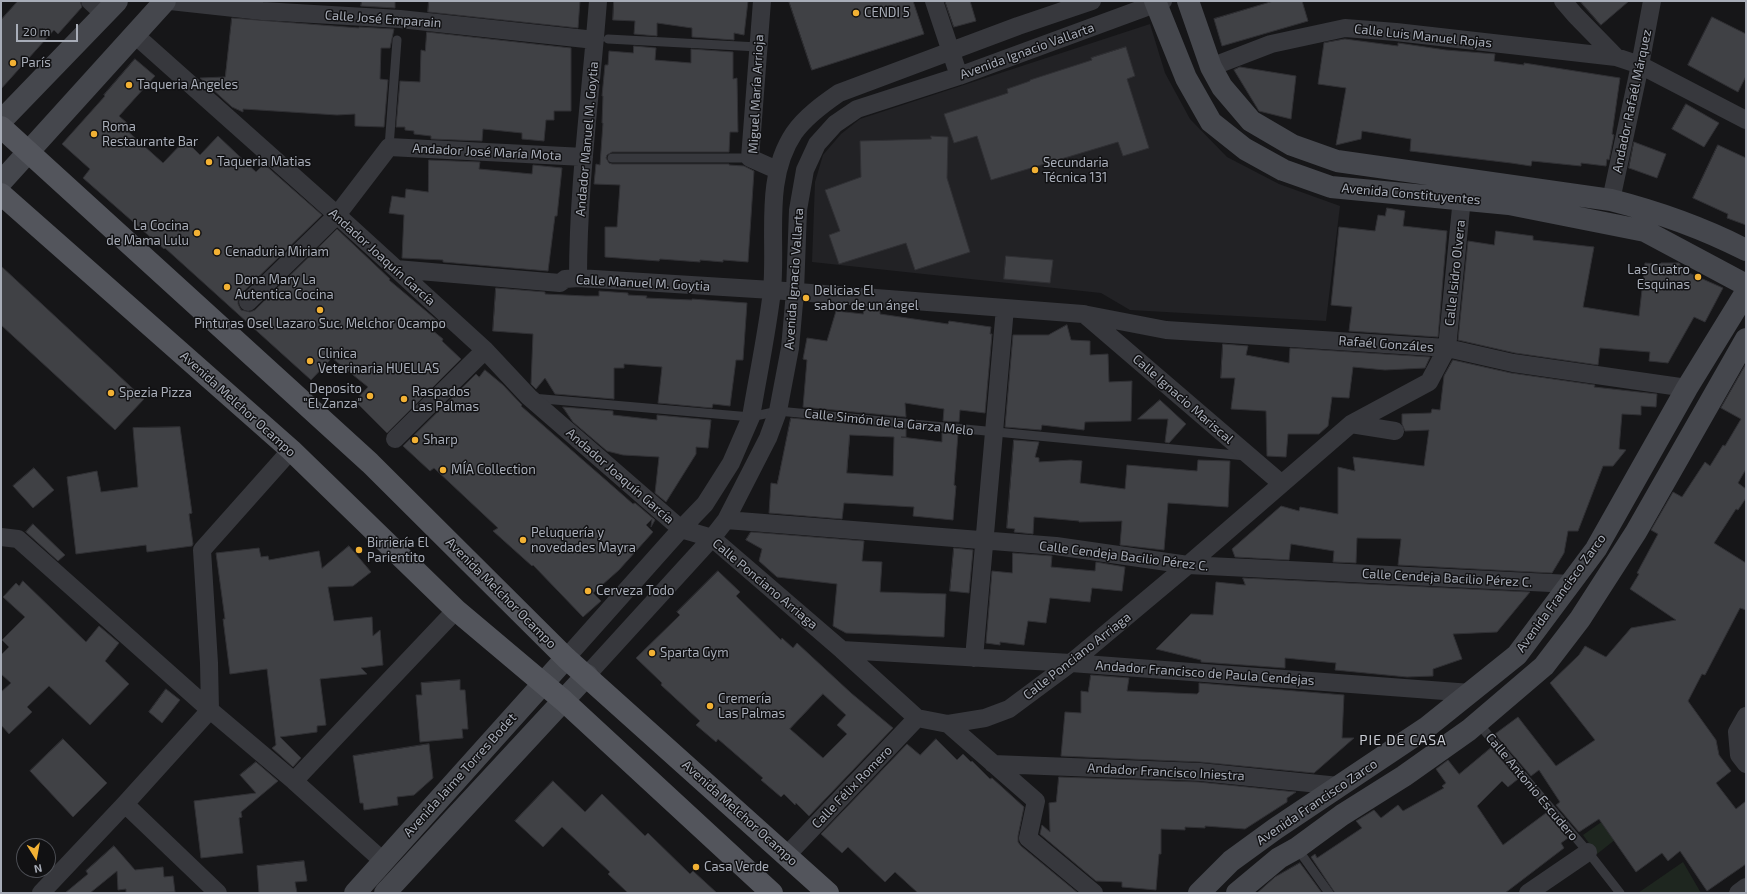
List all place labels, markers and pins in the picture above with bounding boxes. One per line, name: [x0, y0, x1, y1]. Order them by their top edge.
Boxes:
place label: CENDI 5: [864, 5, 910, 21]
marker: CENDI 5: [851, 8, 861, 18]
place label: París: [21, 55, 51, 71]
marker: París: [8, 58, 18, 68]
place label: Taqueria Angeles: [137, 77, 238, 93]
marker: Taqueria Angeles: [124, 80, 134, 90]
place label: Roma Restaurante Bar: [102, 119, 198, 150]
marker: Roma Restaurante Bar: [89, 129, 99, 139]
place label: Taqueria Matias: [217, 154, 311, 170]
place label: Secundaria Técnica 131: [1043, 155, 1109, 186]
marker: Taqueria Matias: [204, 157, 214, 167]
marker: Secundaria Técnica 131: [1030, 165, 1040, 175]
place label: La Cocina de Mama Lulu: [106, 218, 189, 249]
marker: La Cocina de Mama Lulu: [192, 228, 202, 238]
place label: Cenaduria Miriam: [225, 244, 329, 260]
marker: Cenaduria Miriam: [212, 247, 222, 257]
place label: Las Cuatro Esquinas: [1627, 262, 1690, 293]
place label: Dona Mary La Autentica Cocina: [235, 272, 334, 303]
marker: Las Cuatro Esquinas: [1693, 272, 1703, 282]
marker: Dona Mary La Autentica Cocina: [222, 282, 232, 292]
place label: Delicias El sabor de un ángel: [814, 283, 919, 314]
marker: Delicias El sabor de un ángel: [801, 293, 811, 303]
marker: Pinturas Osel Lazaro Suc. Melchor Ocampo: [315, 305, 325, 315]
place label: Pinturas Osel Lazaro Suc. Melchor Ocampo: [194, 316, 446, 332]
place label: Clinica Veterinaria HUELLAS: [318, 346, 439, 377]
marker: Clinica Veterinaria HUELLAS: [305, 356, 315, 366]
place label: Deposito "El Zanza": [303, 381, 362, 412]
place label: Raspados Las Palmas: [412, 384, 479, 415]
place label: Spezia Pizza: [119, 385, 192, 401]
marker: Spezia Pizza: [106, 388, 116, 398]
marker: Deposito "El Zanza": [365, 391, 375, 401]
marker: Raspados Las Palmas: [399, 394, 409, 404]
place label: Sharp: [423, 432, 458, 448]
marker: Sharp: [410, 435, 420, 445]
place label: MÍA Collection: [451, 462, 536, 478]
marker: MÍA Collection: [438, 465, 448, 475]
place label: Peluquería y novedades Mayra: [531, 525, 636, 556]
place label: Birriería El Parientito: [367, 535, 429, 566]
marker: Peluquería y novedades Mayra: [518, 535, 528, 545]
marker: Birriería El Parientito: [354, 545, 364, 555]
place label: Cerveza Todo: [596, 583, 674, 599]
marker: Cerveza Todo: [583, 586, 593, 596]
place label: Sparta Gym: [660, 645, 729, 661]
marker: Sparta Gym: [647, 648, 657, 658]
place label: Cremería Las Palmas: [718, 691, 785, 722]
marker: Cremería Las Palmas: [705, 701, 715, 711]
place label: Casa Verde: [704, 859, 769, 875]
marker: Casa Verde: [691, 862, 701, 872]

